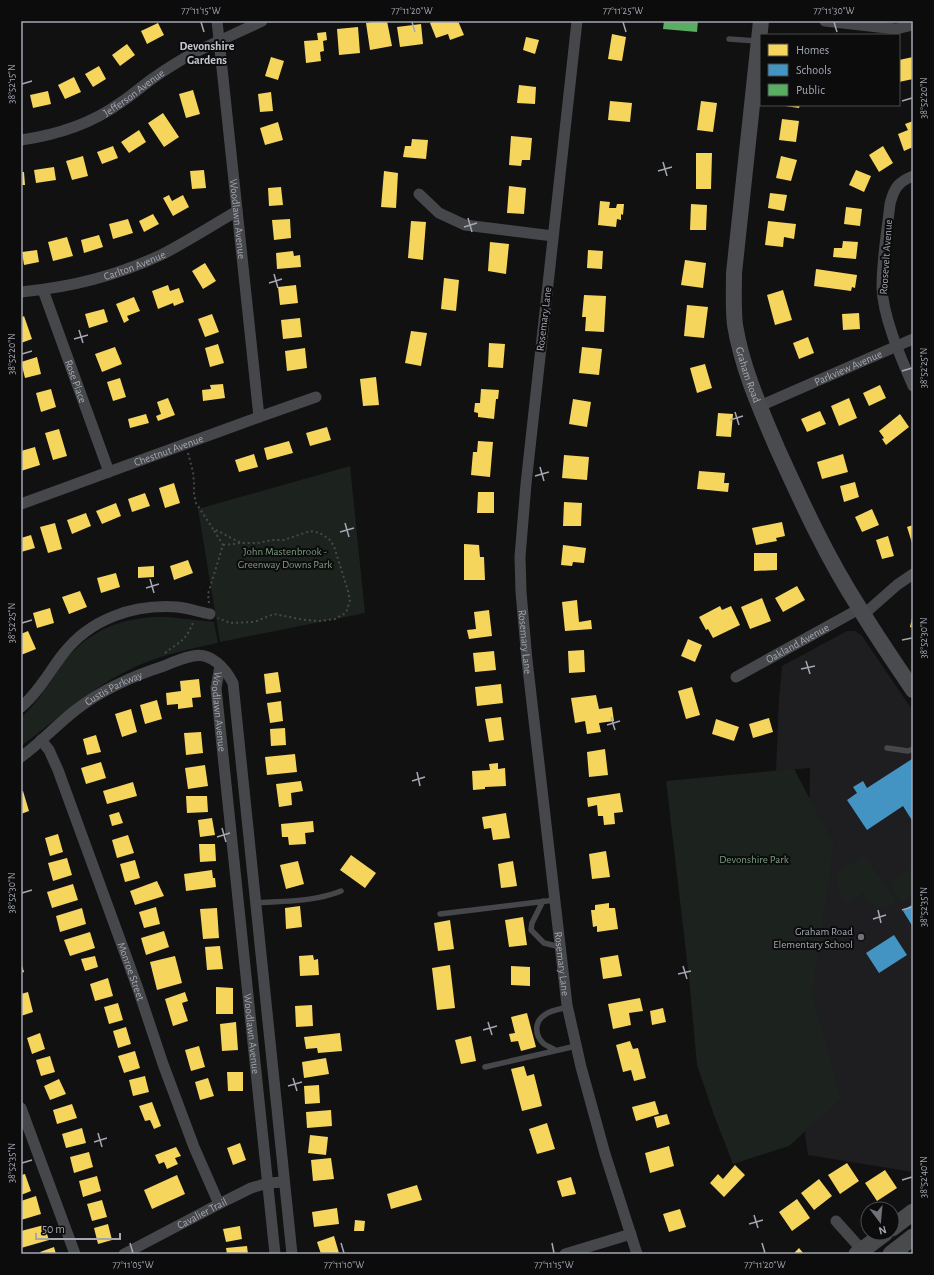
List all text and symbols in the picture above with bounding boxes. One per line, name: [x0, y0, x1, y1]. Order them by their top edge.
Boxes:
text: 77°11'15"W: [181, 6, 221, 16]
text: 77°11'20"W: [391, 6, 433, 16]
text: 77°11'25"W: [603, 6, 643, 16]
text: 77°11'30"W: [813, 6, 855, 16]
legend: [760, 34, 900, 106]
district label: Devonshire Gardens: [180, 40, 235, 66]
text: Homes: [796, 44, 829, 56]
text: 38°52'15"N: [7, 64, 17, 104]
text: Schools: [796, 64, 831, 76]
street label: Jefferson Avenue: [101, 67, 166, 118]
text: 38°52'20"N: [919, 77, 929, 119]
text: Public: [796, 84, 825, 96]
street label: Woodlawn Avenue: [228, 178, 248, 260]
street label: Roosevelt Avenue: [878, 219, 894, 295]
street label: Carlton Avenue: [102, 248, 167, 282]
street label: Rosemary Lane: [535, 286, 553, 352]
text: 38°52'20"N: [7, 333, 17, 375]
street label: Graham Road: [734, 346, 763, 404]
street label: Parkview Avenue: [812, 348, 883, 387]
text: 38°52'25"N: [919, 348, 929, 388]
street label: Rose Place: [63, 358, 89, 404]
street label: Chestnut Avenue: [132, 432, 205, 468]
park label: John Mastenbrook - Greenway Downs Park: [238, 546, 332, 570]
text: 38°52'25"N: [7, 603, 17, 643]
street label: Rosemary Lane: [517, 609, 534, 675]
text: 38°52'30"N: [919, 617, 929, 659]
street label: Oakland Avenue: [764, 621, 831, 665]
street label: Custis Parkway: [82, 669, 144, 707]
street label: Woodlawn Avenue: [210, 671, 228, 752]
park label: Devonshire Park: [719, 854, 789, 865]
text: 38°52'30"N: [7, 872, 17, 914]
text: 38°52'35"N: [919, 887, 929, 927]
place label: Graham Road Elementary School: [773, 926, 853, 950]
street label: Rosemary Lane: [553, 931, 571, 996]
marker: Graham Road Elementary School: [856, 932, 866, 942]
street label: Monroe Street: [116, 941, 147, 1002]
street label: Woodlawn Avenue: [242, 993, 262, 1074]
text: 38°52'35"N: [7, 1143, 17, 1183]
text: 38°52'40"N: [919, 1156, 929, 1198]
street label: Cavalier Trail: [175, 1195, 229, 1231]
north arrow: [860, 1201, 900, 1241]
scale bar: [36, 1215, 120, 1241]
text: 50 m: [42, 1223, 65, 1235]
text: N: [877, 1224, 888, 1236]
text: 77°11'05"W: [112, 1260, 154, 1270]
text: 77°11'10"W: [324, 1260, 364, 1270]
text: 77°11'15"W: [534, 1260, 574, 1270]
text: 77°11'20"W: [744, 1260, 786, 1270]

